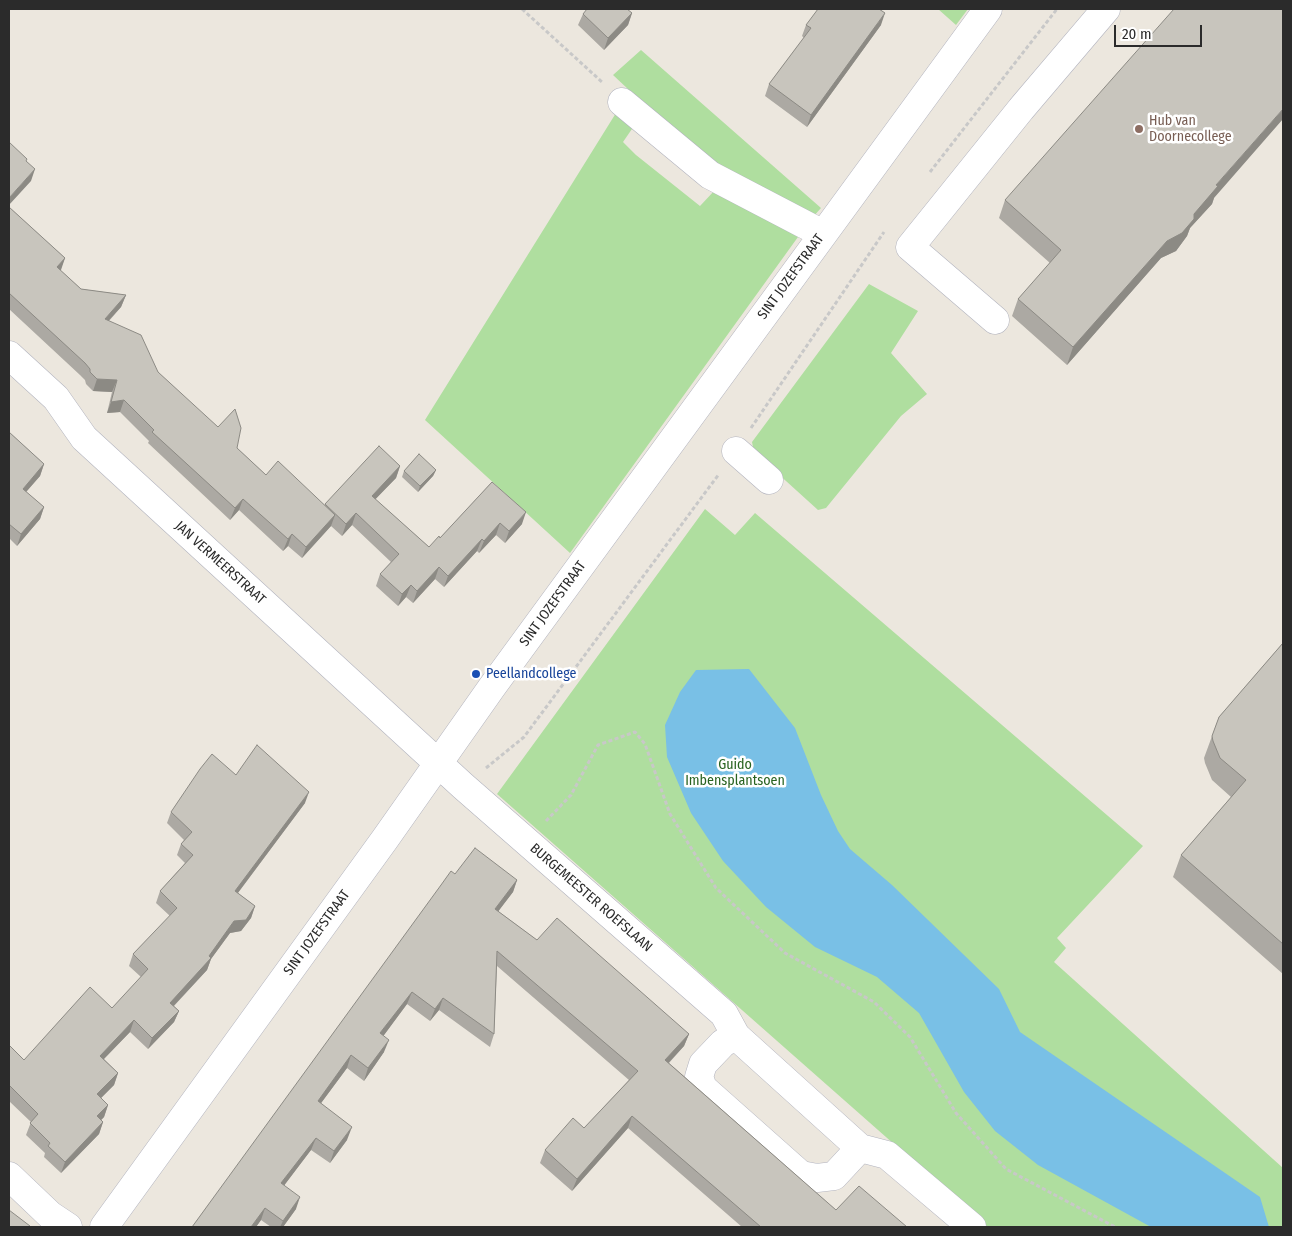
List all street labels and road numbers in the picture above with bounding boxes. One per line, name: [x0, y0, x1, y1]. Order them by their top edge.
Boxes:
street label: SINT JOZEFSTRAAT: [754, 231, 828, 323]
street label: JAN VERMEERSTRAAT: [171, 518, 269, 608]
street label: SINT JOZEFSTRAAT: [516, 558, 590, 650]
street label: BURGEMEESTER ROEFSLAAN: [526, 840, 656, 956]
street label: SINT JOZEFSTRAAT: [280, 887, 354, 979]

